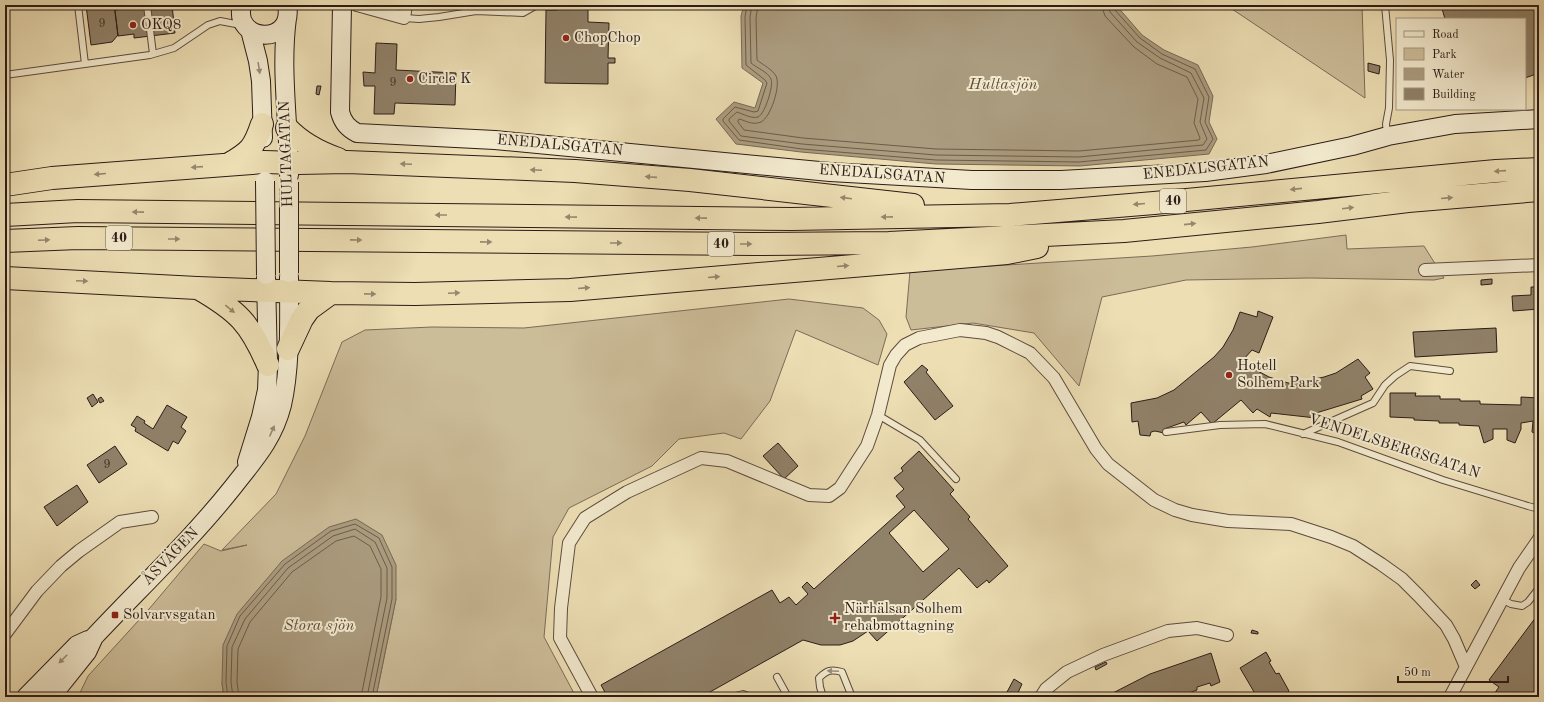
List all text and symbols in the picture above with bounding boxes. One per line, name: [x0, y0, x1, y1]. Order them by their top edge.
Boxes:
house number: 9: [98, 17, 106, 30]
place label: OKQ8: [141, 18, 181, 33]
legend: [1396, 18, 1526, 110]
marker: OKQ8: [128, 20, 138, 30]
text: Road: [1432, 29, 1459, 41]
place label: ChopChop: [574, 31, 641, 46]
marker: ChopChop: [561, 33, 571, 43]
text: Park: [1432, 49, 1457, 61]
one-way arrow: [256, 62, 262, 74]
text: Water: [1432, 69, 1465, 81]
place label: Circle K: [418, 72, 471, 87]
marker: Circle K: [405, 74, 415, 84]
house number: 9: [389, 76, 397, 89]
water label: Hultasjön: [968, 77, 1037, 93]
text: Building: [1432, 89, 1476, 101]
street label: HULTAGATAN: [278, 100, 296, 208]
street label: ENEDALSGATAN: [496, 133, 624, 159]
street label: ENEDALSGATAN: [1142, 155, 1270, 183]
one-way arrow: [399, 161, 412, 167]
one-way arrow: [191, 163, 203, 170]
street label: ENEDALSGATAN: [818, 163, 946, 187]
one-way arrow: [530, 166, 542, 173]
one-way arrow: [1494, 167, 1506, 174]
one-way arrow: [94, 171, 107, 177]
one-way arrow: [645, 174, 657, 181]
one-way arrow: [1290, 186, 1302, 192]
road number: 40: [1160, 189, 1186, 213]
one-way arrow: [1441, 194, 1453, 201]
one-way arrow: [839, 195, 852, 201]
one-way arrow: [1133, 201, 1145, 208]
one-way arrow: [1342, 205, 1354, 211]
one-way arrow: [131, 209, 144, 215]
one-way arrow: [434, 212, 447, 218]
one-way arrow: [565, 213, 577, 220]
one-way arrow: [880, 214, 893, 220]
one-way arrow: [694, 215, 707, 221]
one-way arrow: [1184, 221, 1197, 228]
road number: 40: [106, 226, 132, 250]
road number: 40: [708, 232, 734, 256]
one-way arrow: [38, 236, 50, 243]
one-way arrow: [168, 236, 181, 242]
one-way arrow: [350, 237, 363, 243]
one-way arrow: [480, 239, 493, 245]
one-way arrow: [610, 240, 623, 246]
one-way arrow: [740, 241, 753, 247]
one-way arrow: [837, 263, 849, 270]
one-way arrow: [707, 274, 720, 281]
one-way arrow: [76, 278, 88, 285]
one-way arrow: [578, 285, 590, 292]
one-way arrow: [448, 290, 461, 296]
one-way arrow: [364, 291, 377, 297]
one-way arrow: [225, 304, 236, 313]
place label: Hotell Solhem Park: [1237, 359, 1320, 391]
marker: Hotell Solhem Park: [1224, 370, 1234, 380]
street label: VENDELSBERGSGATAN: [1306, 412, 1482, 482]
one-way arrow: [270, 424, 276, 436]
house number: 9: [103, 458, 111, 471]
street label: ÅSVÄGEN: [137, 522, 202, 589]
place label: Närhälsan Solhem rehabmottagning: [844, 602, 963, 634]
place label: Solvarvsgatan: [123, 608, 216, 623]
marker: Solvarvsgatan: [110, 610, 120, 620]
marker: Närhälsan Solhem rehabmottagning: [829, 612, 841, 624]
water label: Stora sjön: [284, 618, 354, 634]
one-way arrow: [58, 654, 68, 664]
scale bar: [1398, 658, 1508, 684]
text: 50 m: [1404, 666, 1431, 679]
one-way arrow: [826, 668, 839, 674]

